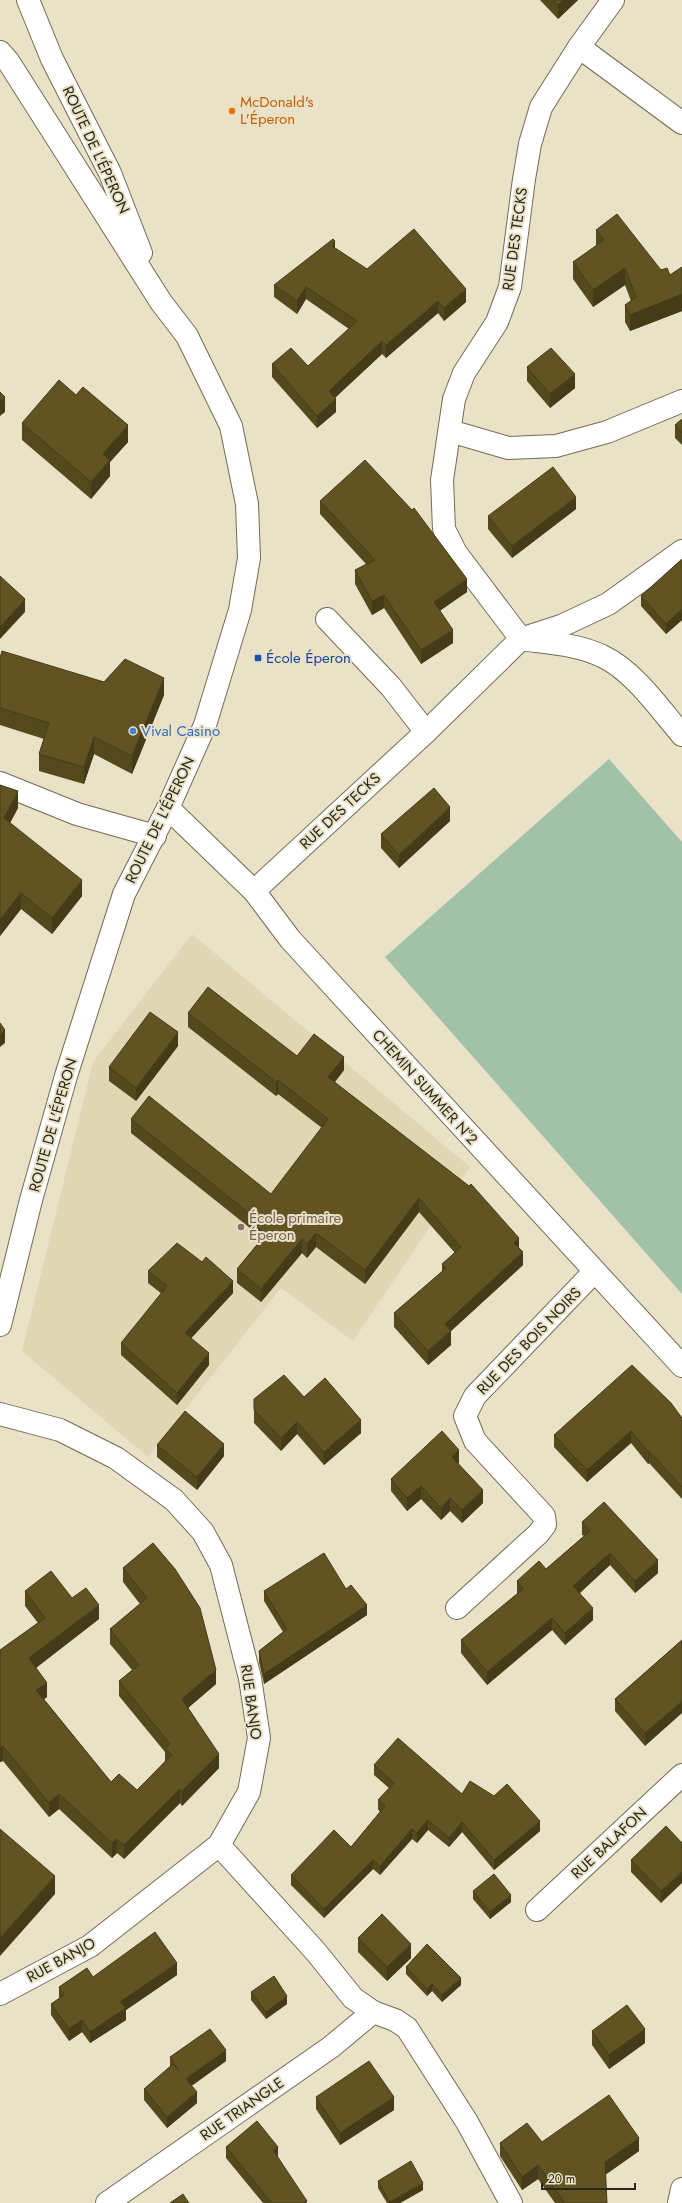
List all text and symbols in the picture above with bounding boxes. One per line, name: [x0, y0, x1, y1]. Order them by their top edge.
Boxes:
street label: ROUTE DE L'ÉPERON: [57, 83, 135, 217]
place label: McDonald's L'Éperon: [240, 91, 314, 130]
marker: McDonald's L'Éperon: [227, 106, 237, 116]
street label: RUE DES TECKS: [497, 186, 533, 292]
place label: École Éperon: [266, 647, 351, 669]
marker: École Éperon: [253, 653, 263, 663]
place label: Vival Casino: [141, 720, 220, 742]
marker: Vival Casino: [128, 726, 138, 736]
street label: ROUTE DE L'ÉPERON: [120, 753, 200, 887]
street label: RUE DES TECKS: [295, 768, 385, 854]
street label: CHEMIN SUMMER N°2: [367, 1024, 483, 1150]
street label: ROUTE DE L'ÉPERON: [23, 1055, 83, 1195]
place label: École primaire Éperon: [249, 1207, 342, 1246]
marker: École primaire Éperon: [236, 1222, 246, 1232]
street label: RUE DES BOIS NOIRS: [472, 1282, 586, 1400]
street label: RUE BANJO: [235, 1663, 267, 1741]
street label: RUE BALAFON: [566, 1802, 652, 1884]
street label: RUE BANJO: [23, 1932, 100, 1988]
street label: RUE TRIANGLE: [196, 2072, 288, 2146]
scale bar: [542, 2165, 635, 2191]
text: 20 m: [548, 2170, 575, 2188]

